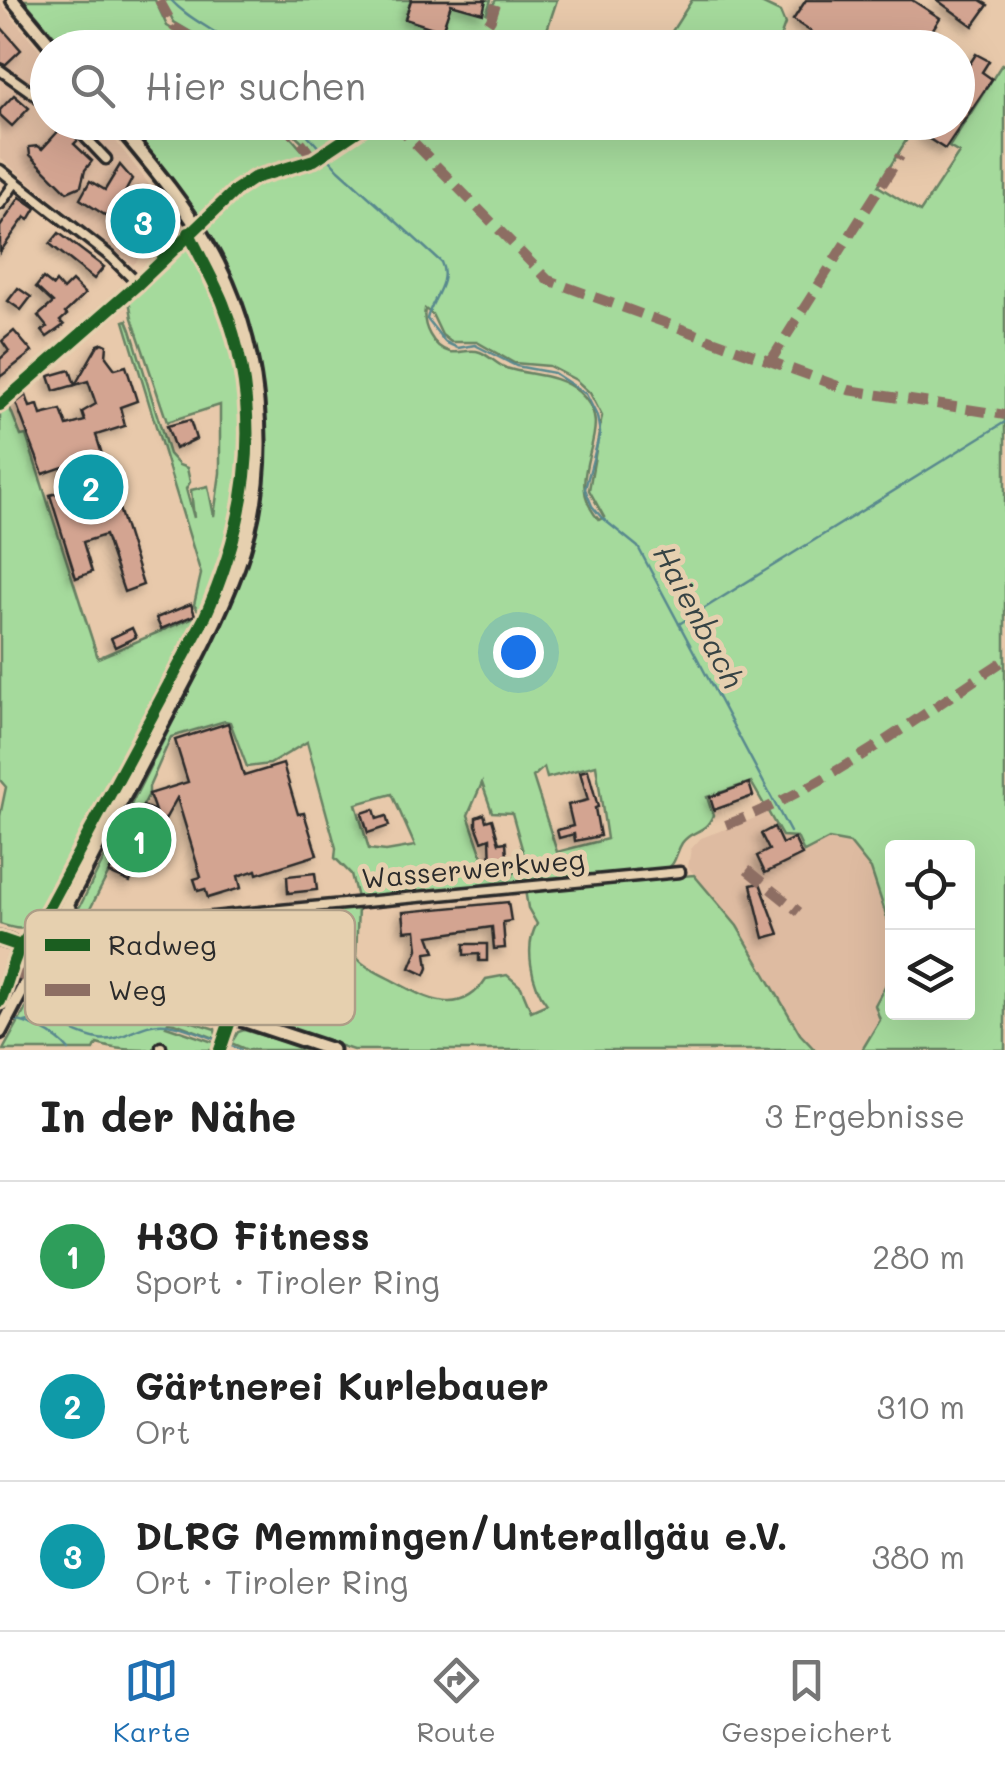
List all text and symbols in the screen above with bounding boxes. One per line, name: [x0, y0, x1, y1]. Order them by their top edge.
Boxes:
search box: [30, 30, 975, 140]
icon: search: [65, 58, 120, 113]
text: Hier suchen: [145, 60, 366, 110]
pin: 3: [110, 184, 176, 258]
pin: 2: [58, 450, 124, 524]
water label: Haienbach: [645, 537, 754, 695]
your location: [493, 627, 544, 678]
pin: 1: [106, 802, 172, 878]
street label: Wasserwerkweg: [360, 840, 586, 896]
map controls: [885, 840, 975, 1020]
button: locate: [885, 840, 975, 930]
legend: [25, 910, 355, 1025]
text: Radweg: [108, 926, 216, 962]
button: layers: [885, 930, 975, 1020]
text: Weg: [108, 971, 166, 1007]
text: In der Nähe: [40, 1088, 296, 1143]
text: 3 Ergebnisse: [764, 1094, 965, 1136]
text: H3O Fitness: [135, 1210, 370, 1260]
text: 1: [65, 1235, 80, 1277]
text: 280 m: [872, 1235, 965, 1277]
text: Sport · Tiroler Ring: [135, 1260, 440, 1302]
text: Gärtnerei Kurlebauer: [135, 1360, 549, 1410]
text: 2: [64, 1385, 81, 1427]
text: 310 m: [876, 1385, 965, 1427]
text: Ort: [135, 1410, 191, 1452]
text: DLRG Memmingen/Unterallgäu e.V.: [135, 1510, 788, 1560]
text: 3: [63, 1535, 82, 1577]
text: 380 m: [871, 1535, 965, 1577]
text: Ort · Tiroler Ring: [135, 1560, 408, 1602]
tab: Karte: [113, 1653, 191, 1749]
tab: Route: [416, 1653, 496, 1749]
tab: Gespeichert: [721, 1653, 892, 1749]

